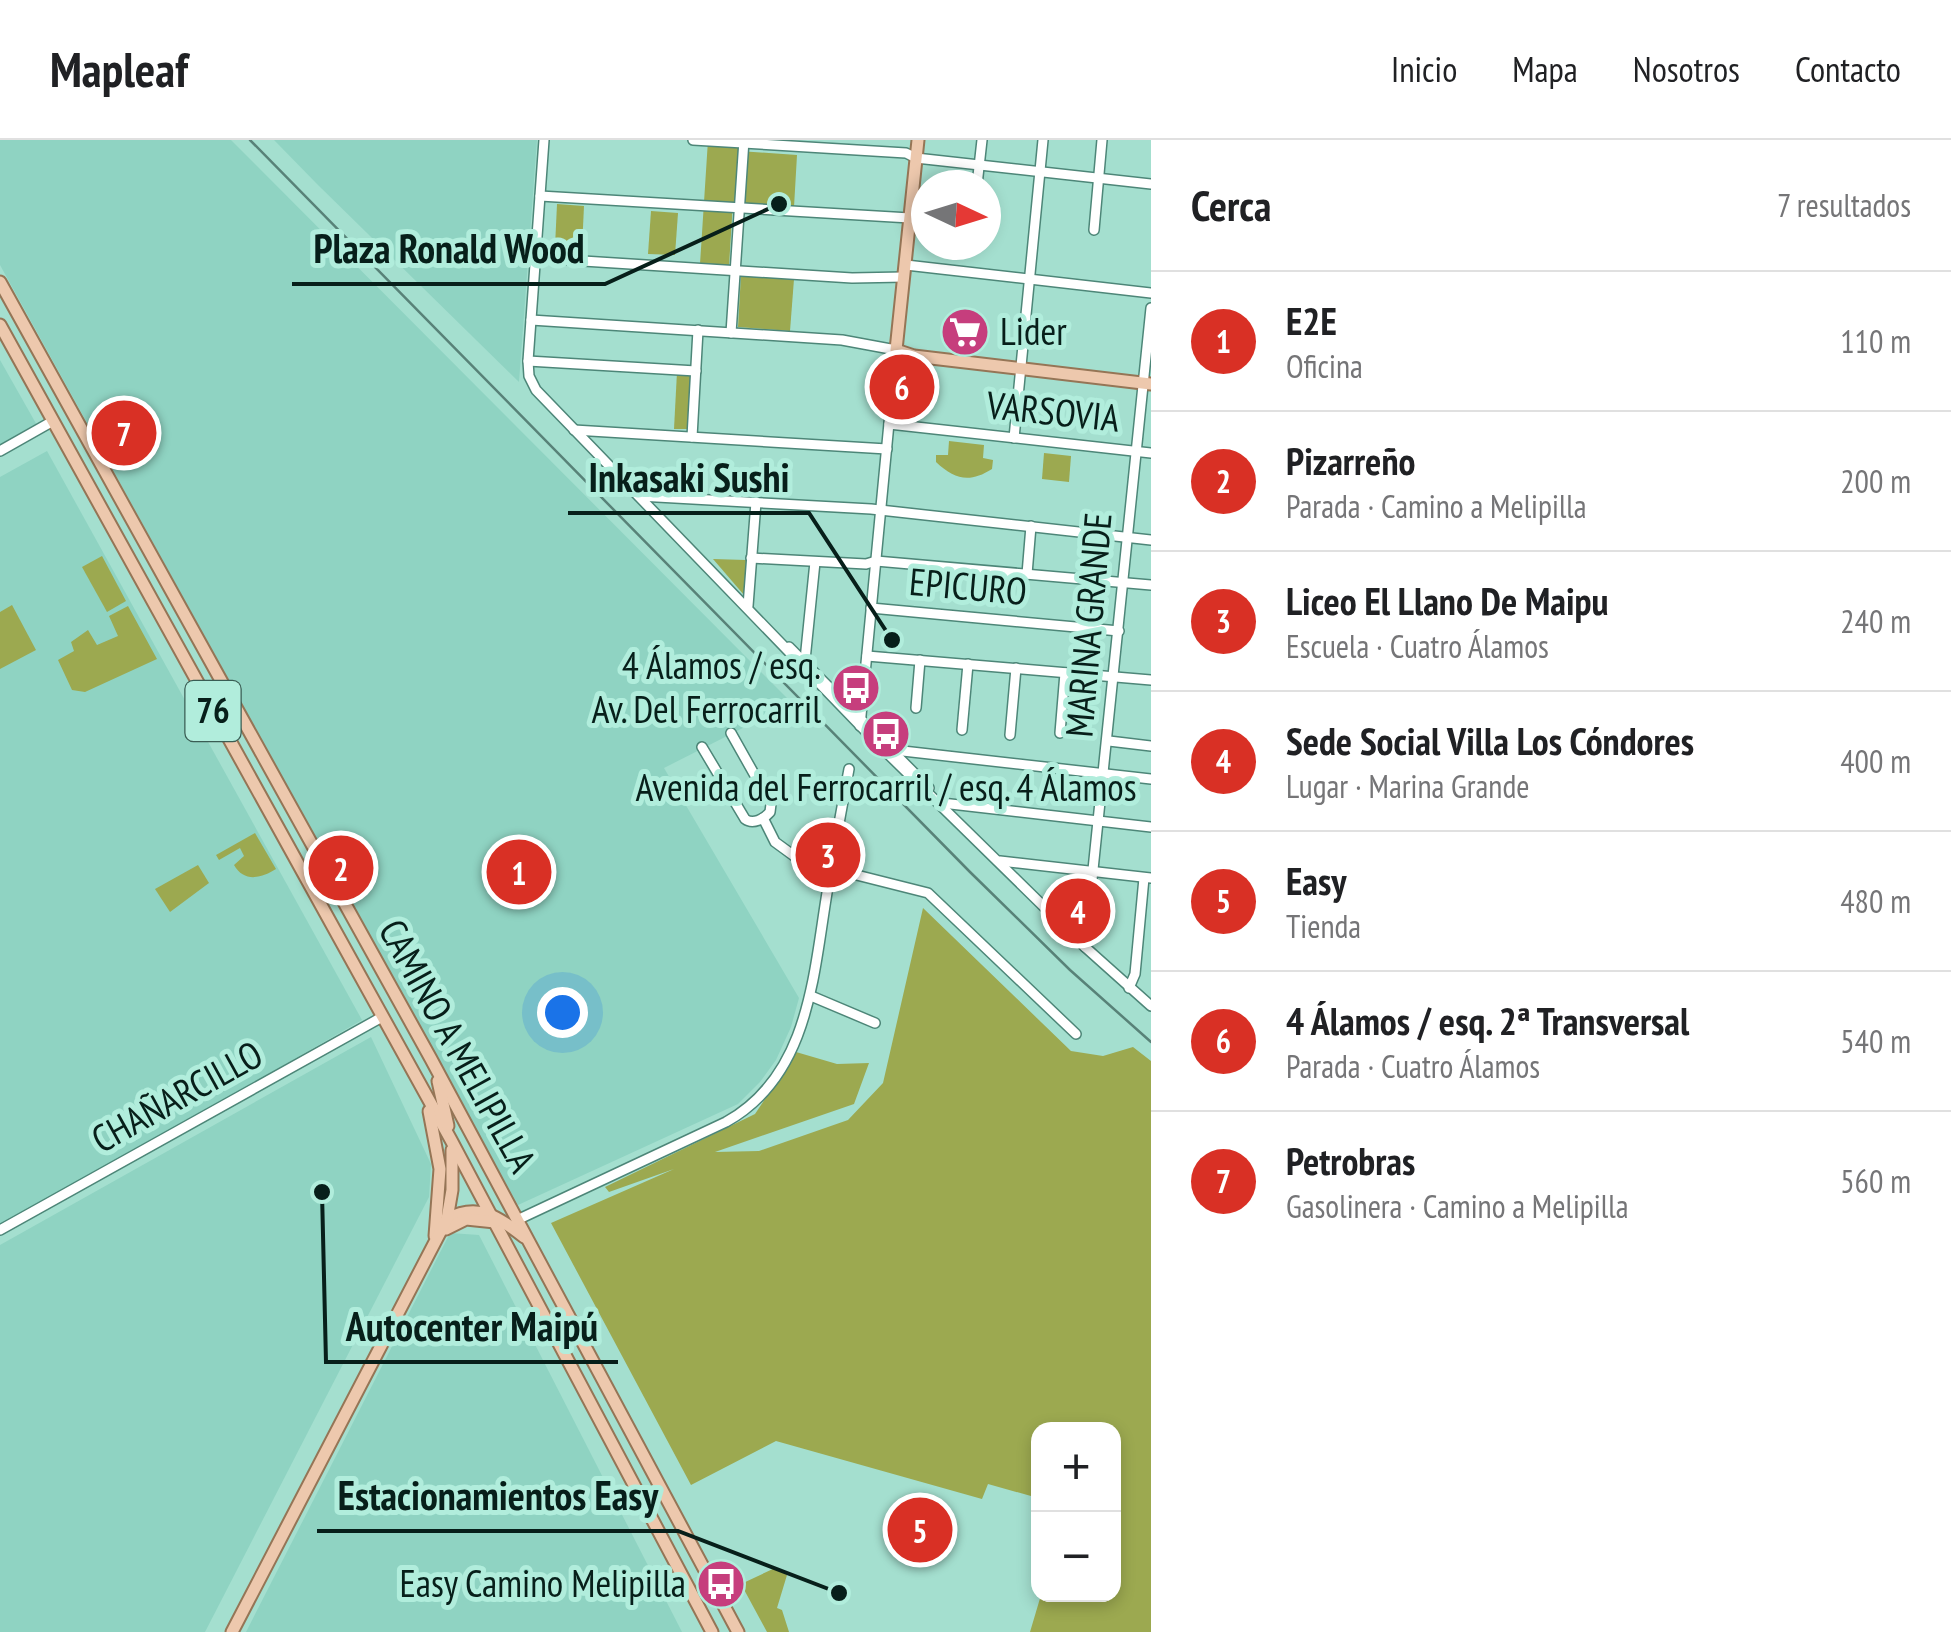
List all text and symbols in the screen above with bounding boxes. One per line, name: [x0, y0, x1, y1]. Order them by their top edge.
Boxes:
text: Mapleaf: [50, 38, 188, 100]
text: Inicio: [1391, 46, 1457, 92]
text: Mapa: [1512, 46, 1578, 92]
text: Nosotros: [1633, 46, 1740, 92]
text: Contacto: [1795, 46, 1901, 92]
north arrow: [911, 170, 1001, 260]
text: Cerca: [1191, 178, 1271, 233]
text: 7 resultados: [1777, 184, 1911, 226]
callout: Plaza Ronald Wood: [292, 214, 605, 284]
text: Plaza Ronald Wood: [313, 222, 585, 274]
text: E2E: [1286, 296, 1337, 345]
supermarket icon: Lider: [939, 306, 991, 358]
place label: Lider: [1000, 306, 1067, 355]
text: 1: [1216, 320, 1231, 362]
text: 110 m: [1840, 320, 1911, 362]
text: Oficina: [1286, 345, 1363, 387]
pin: 6: [870, 350, 934, 424]
street label: VARSOVIA: [983, 379, 1122, 442]
pin: 7: [92, 396, 156, 470]
text: Pizarreño: [1286, 436, 1415, 485]
callout: Inkasaki Sushi: [568, 443, 809, 513]
text: Inkasaki Sushi: [588, 451, 790, 503]
text: 2: [1216, 460, 1231, 502]
text: 200 m: [1840, 460, 1911, 502]
text: Parada · Camino a Melipilla: [1286, 485, 1587, 527]
street label: MARINA GRANDE: [1053, 511, 1122, 739]
street label: EPICURO: [907, 556, 1029, 615]
text: Liceo El Llano De Maipu: [1286, 576, 1608, 625]
text: 3: [1216, 600, 1231, 642]
text: 240 m: [1840, 600, 1911, 642]
text: Escuela · Cuatro Álamos: [1286, 625, 1549, 667]
place label: 4 Álamos / esq. Av. Del Ferrocarril: [592, 640, 821, 733]
bus stop icon: 4 Álamos / esq. Av. Del Ferrocarril: [830, 662, 882, 714]
road number: 76: [186, 681, 240, 741]
bus stop icon: Avenida del Ferrocarril / esq. 4 Álamos: [860, 708, 912, 760]
text: Sede Social Villa Los Cóndores: [1286, 716, 1694, 765]
text: 4: [1216, 740, 1231, 782]
text: 400 m: [1840, 740, 1911, 782]
place label: Avenida del Ferrocarril / esq. 4 Álamos: [636, 762, 1136, 811]
text: Lugar · Marina Grande: [1286, 765, 1529, 807]
pin: 3: [796, 818, 860, 892]
pin: 2: [308, 830, 374, 906]
pin: 1: [486, 834, 552, 910]
text: Easy: [1286, 856, 1347, 905]
pin: 4: [1046, 874, 1110, 948]
text: 5: [1216, 880, 1231, 922]
text: 480 m: [1840, 880, 1911, 922]
text: Tienda: [1286, 905, 1361, 947]
street label: CAMINO A MELIPILLA: [369, 910, 548, 1180]
your location: [537, 987, 588, 1038]
text: 4 Álamos / esq. 2ª Transversal: [1286, 996, 1689, 1045]
text: 6: [1216, 1020, 1231, 1062]
text: 540 m: [1840, 1020, 1911, 1062]
street label: CHAÑARCILLO: [82, 1029, 270, 1163]
text: Parada · Cuatro Álamos: [1286, 1045, 1540, 1087]
text: Petrobras: [1286, 1136, 1415, 1185]
text: 7: [1216, 1160, 1231, 1202]
text: 560 m: [1840, 1160, 1911, 1202]
text: Gasolinera · Camino a Melipilla: [1286, 1185, 1628, 1227]
callout: Autocenter Maipú: [326, 1292, 618, 1362]
text: Autocenter Maipú: [345, 1300, 598, 1352]
map controls: [1031, 1422, 1121, 1602]
button: +: [1031, 1422, 1121, 1512]
callout: Estacionamientos Easy: [317, 1461, 678, 1531]
text: Estacionamientos Easy: [338, 1469, 659, 1521]
pin: 5: [888, 1492, 952, 1568]
button: −: [1031, 1512, 1121, 1602]
place label: Easy Camino Melipilla: [399, 1558, 686, 1607]
bus stop icon: Easy Camino Melipilla: [695, 1558, 747, 1610]

